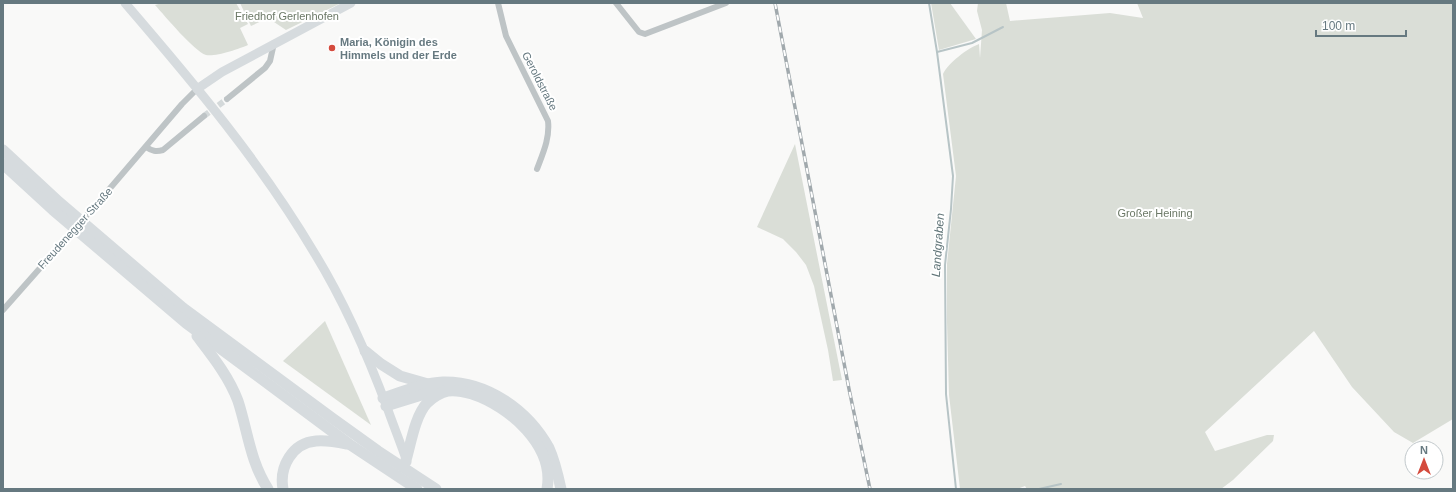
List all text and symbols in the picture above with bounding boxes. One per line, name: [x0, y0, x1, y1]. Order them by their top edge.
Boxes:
park label: Friedhof Gerlenhofen: [235, 10, 339, 22]
scale bar: [1316, 12, 1406, 38]
text: 100 m: [1322, 19, 1355, 33]
place label: Maria, Königin des Himmels und der Erde: [340, 36, 457, 61]
marker: Maria, Königin des Himmels und der Erde: [327, 43, 337, 53]
street label: Geroldstraße: [520, 50, 560, 112]
street label: Freudenegger Straße: [35, 185, 115, 271]
park label: Großer Heining: [1117, 207, 1193, 219]
water label: Landgraben: [929, 212, 947, 277]
north arrow: [1404, 440, 1444, 480]
text: N: [1420, 444, 1428, 456]

